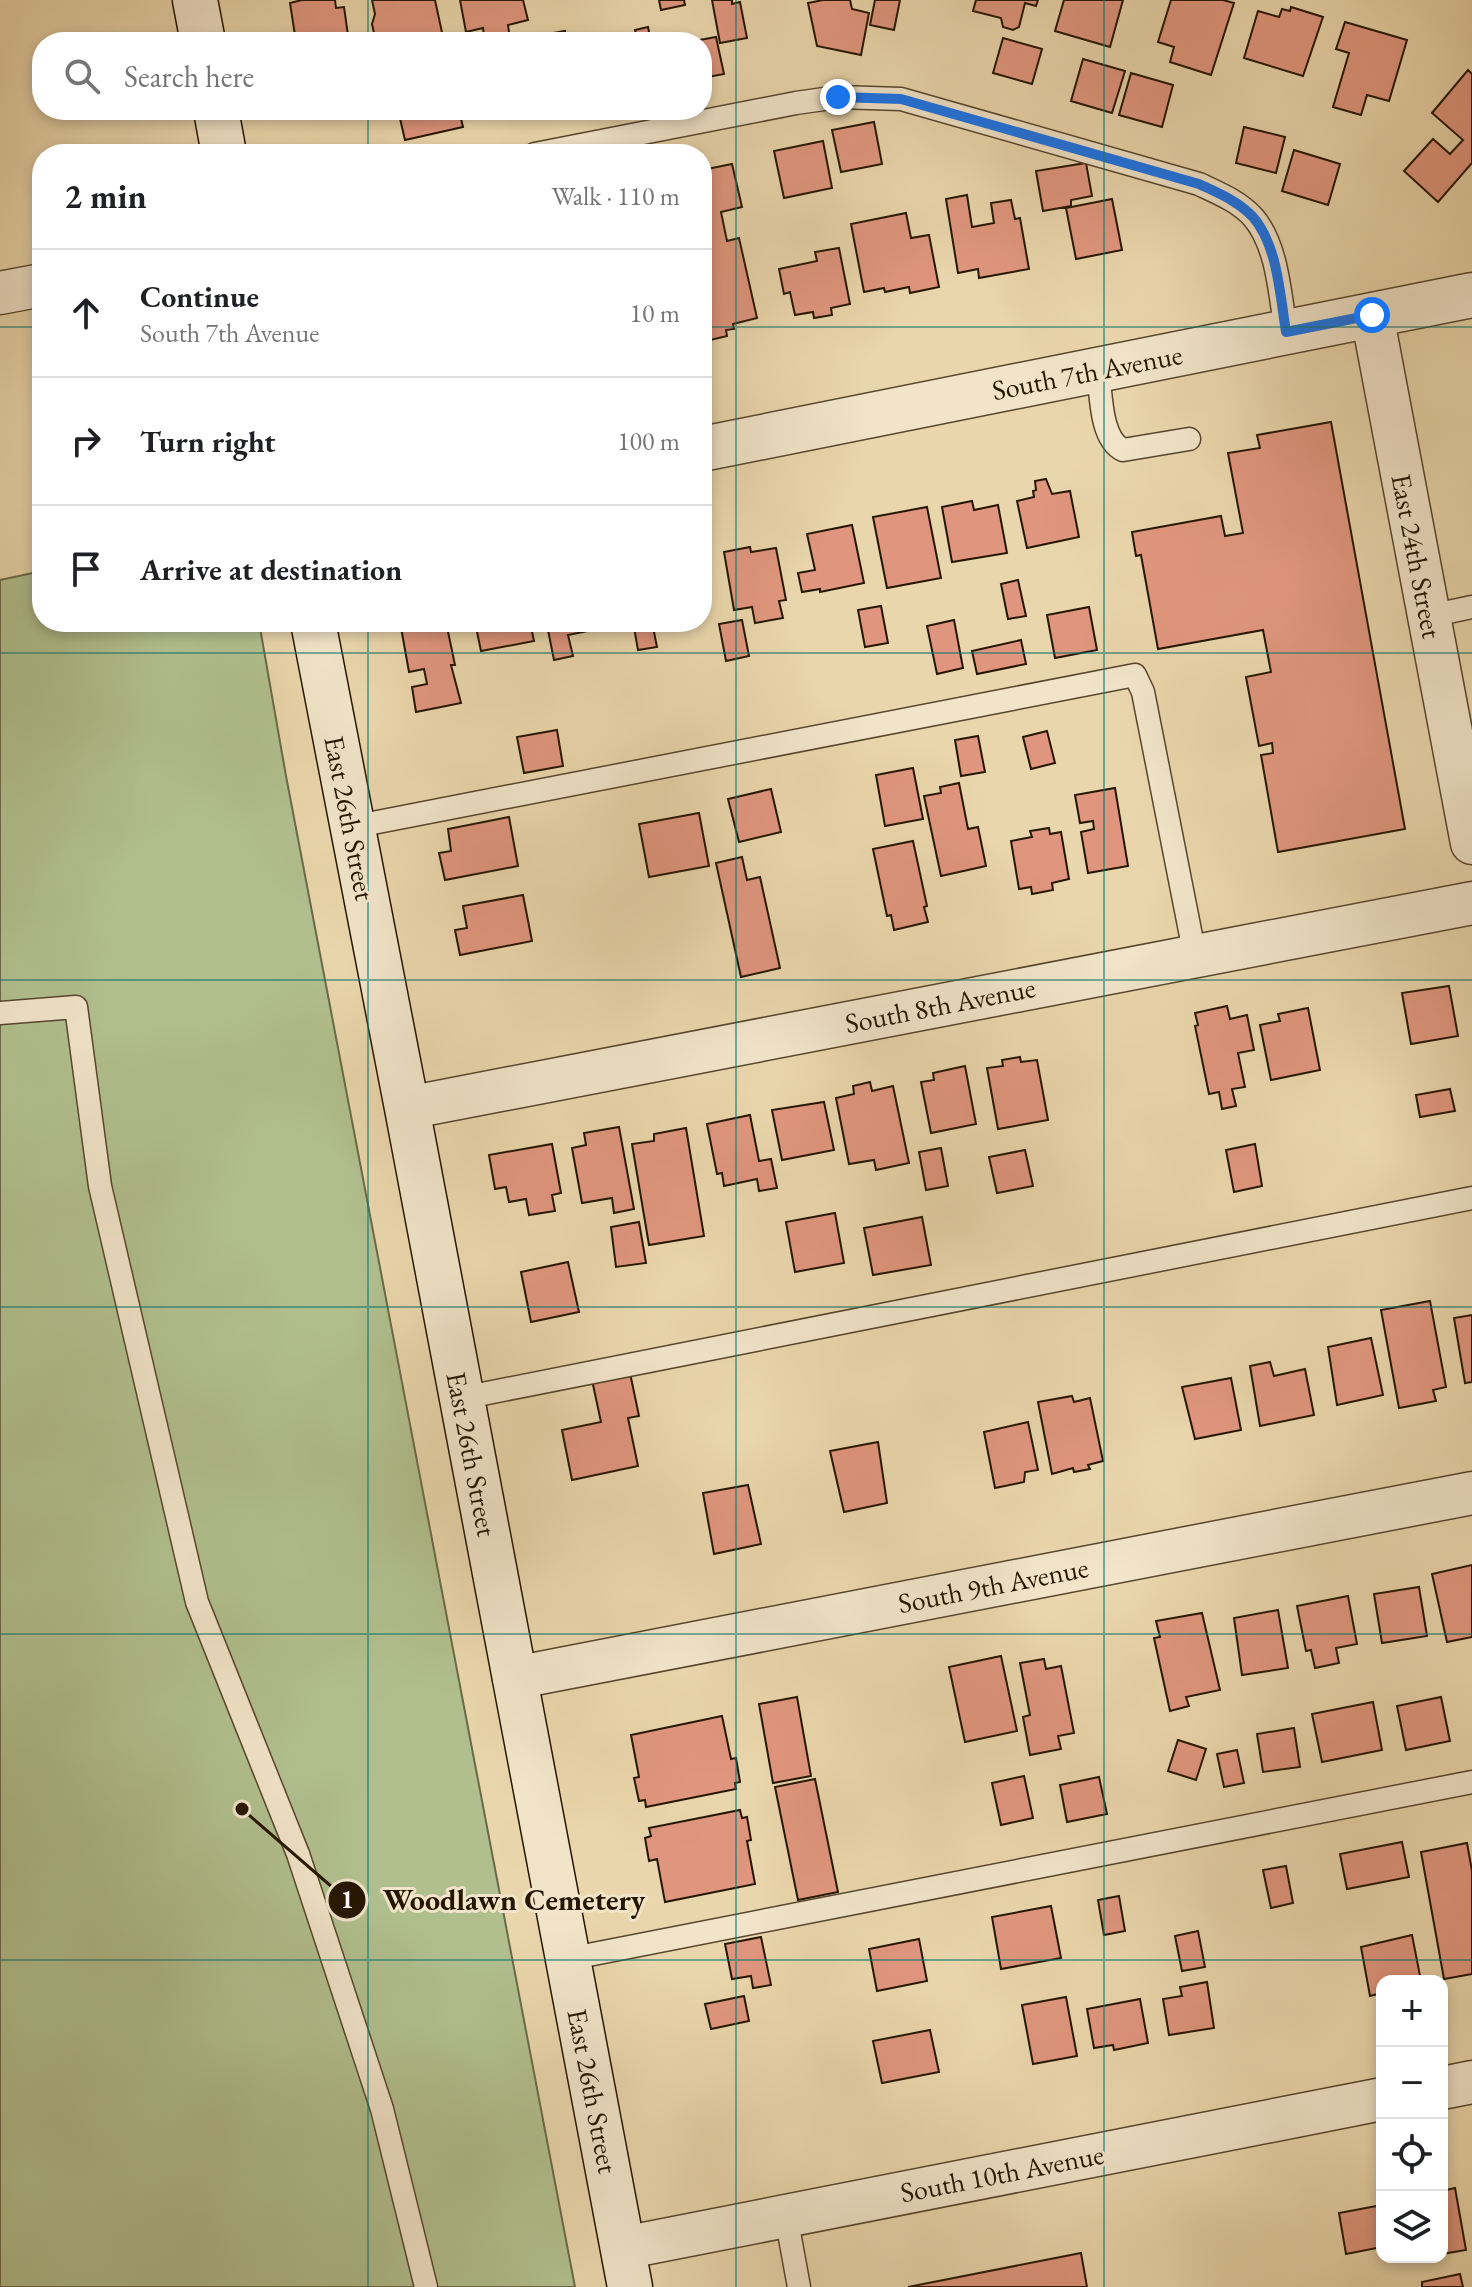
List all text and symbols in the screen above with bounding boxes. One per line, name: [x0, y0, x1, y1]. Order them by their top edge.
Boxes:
search box: [32, 32, 712, 120]
icon: search: [60, 54, 104, 98]
text: Search here: [124, 57, 254, 96]
route end: [820, 79, 856, 115]
text: 2 min: [64, 174, 147, 218]
text: Walk · 110 m: [552, 179, 680, 213]
text: Continue: [140, 277, 259, 316]
icon: ahead: [64, 291, 108, 335]
text: 10 m: [630, 296, 680, 330]
route start: [1354, 297, 1390, 333]
text: South 7th Avenue: [140, 316, 319, 350]
street label: South 7th Avenue: [989, 336, 1185, 408]
icon: right: [64, 419, 108, 463]
text: Turn right: [140, 422, 276, 461]
text: 100 m: [617, 424, 680, 458]
street label: East 24th Street: [1383, 471, 1451, 642]
icon: arrive: [64, 547, 108, 591]
text: Arrive at destination: [140, 550, 402, 589]
street label: East 26th Street: [316, 733, 384, 904]
street label: South 8th Avenue: [842, 969, 1038, 1041]
street label: East 26th Street: [438, 1369, 506, 1540]
street label: South 9th Avenue: [895, 1549, 1091, 1621]
callout: Woodlawn Cemetery: [327, 1873, 662, 1927]
text: Woodlawn Cemetery: [383, 1880, 646, 1919]
text: 1: [341, 1884, 353, 1915]
map controls: [1376, 1975, 1448, 2263]
button: +: [1376, 1975, 1448, 2047]
street label: East 26th Street: [559, 2006, 627, 2177]
button: −: [1376, 2047, 1448, 2119]
button: locate: [1376, 2119, 1448, 2191]
street label: South 10th Avenue: [897, 2136, 1107, 2210]
button: layers: [1376, 2191, 1448, 2263]

